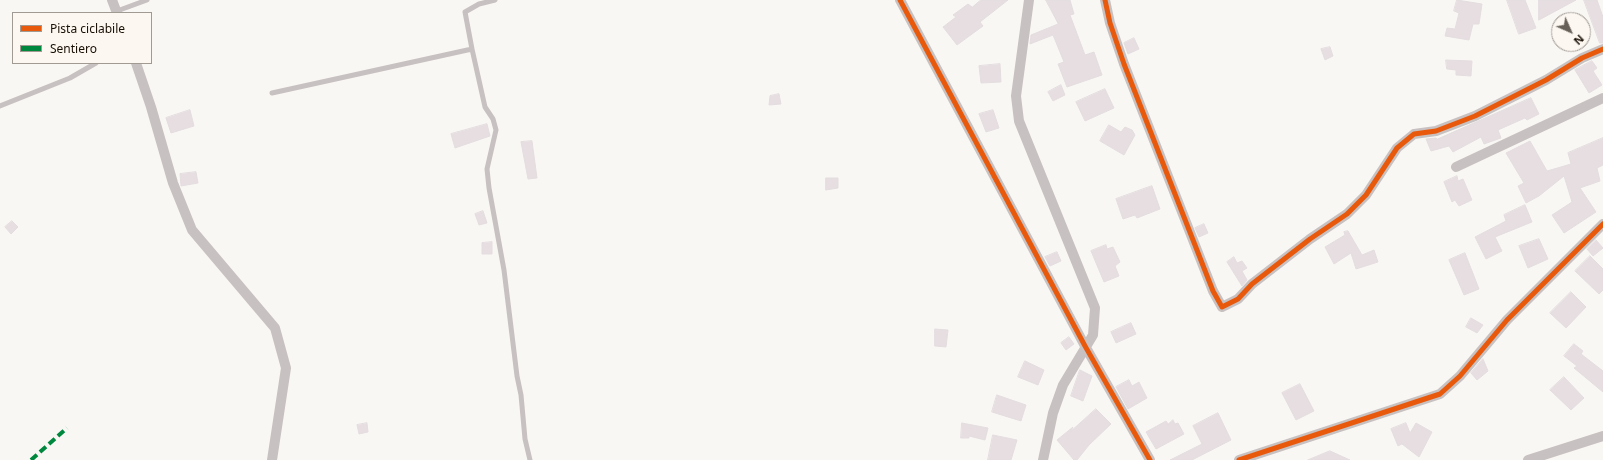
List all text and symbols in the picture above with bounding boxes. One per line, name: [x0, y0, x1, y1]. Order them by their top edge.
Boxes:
legend: [12, 12, 152, 64]
north arrow: [1551, 12, 1591, 52]
text: Pista ciclabile: [50, 20, 125, 37]
text: N: [1571, 32, 1588, 49]
text: Sentiero: [50, 40, 97, 57]

